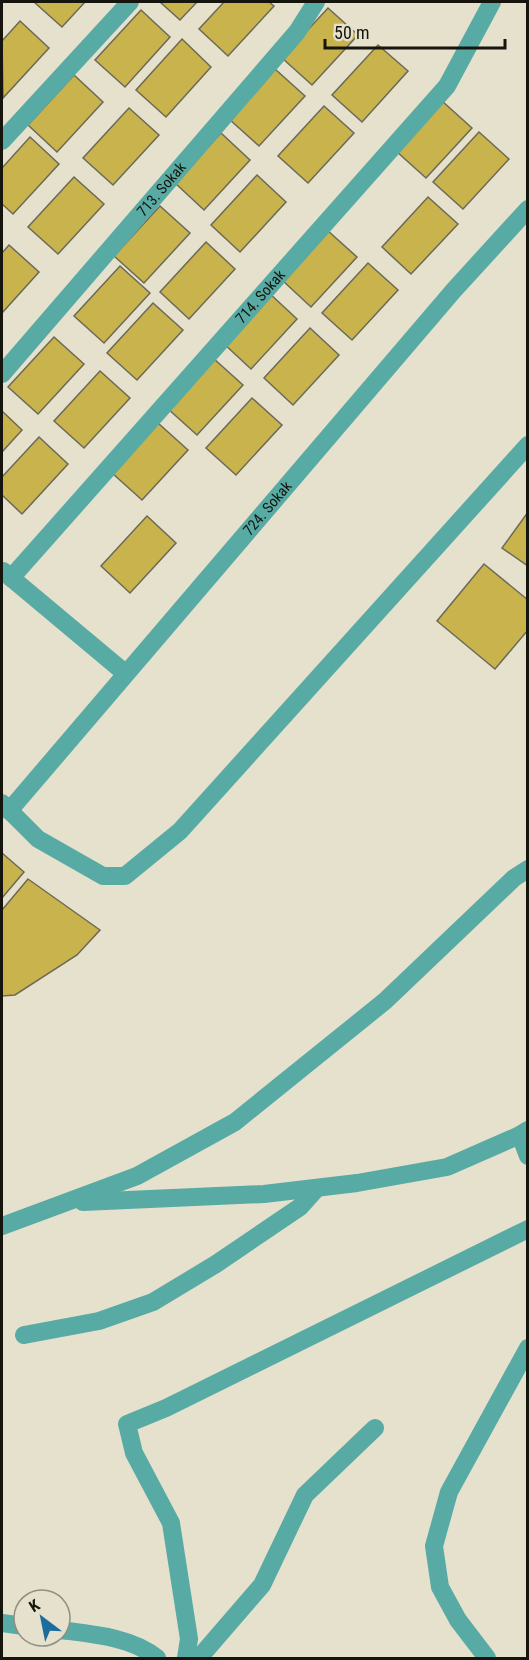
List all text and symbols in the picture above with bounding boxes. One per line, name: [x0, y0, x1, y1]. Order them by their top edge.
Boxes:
scale bar: [325, 12, 505, 50]
text: 50 m: [334, 22, 369, 43]
street label: 713. Sokak: [133, 158, 190, 220]
street label: 714. Sokak: [232, 266, 289, 327]
street label: 724. Sokak: [239, 477, 296, 539]
north arrow: [12, 1588, 72, 1648]
text: K: [26, 1595, 43, 1616]

